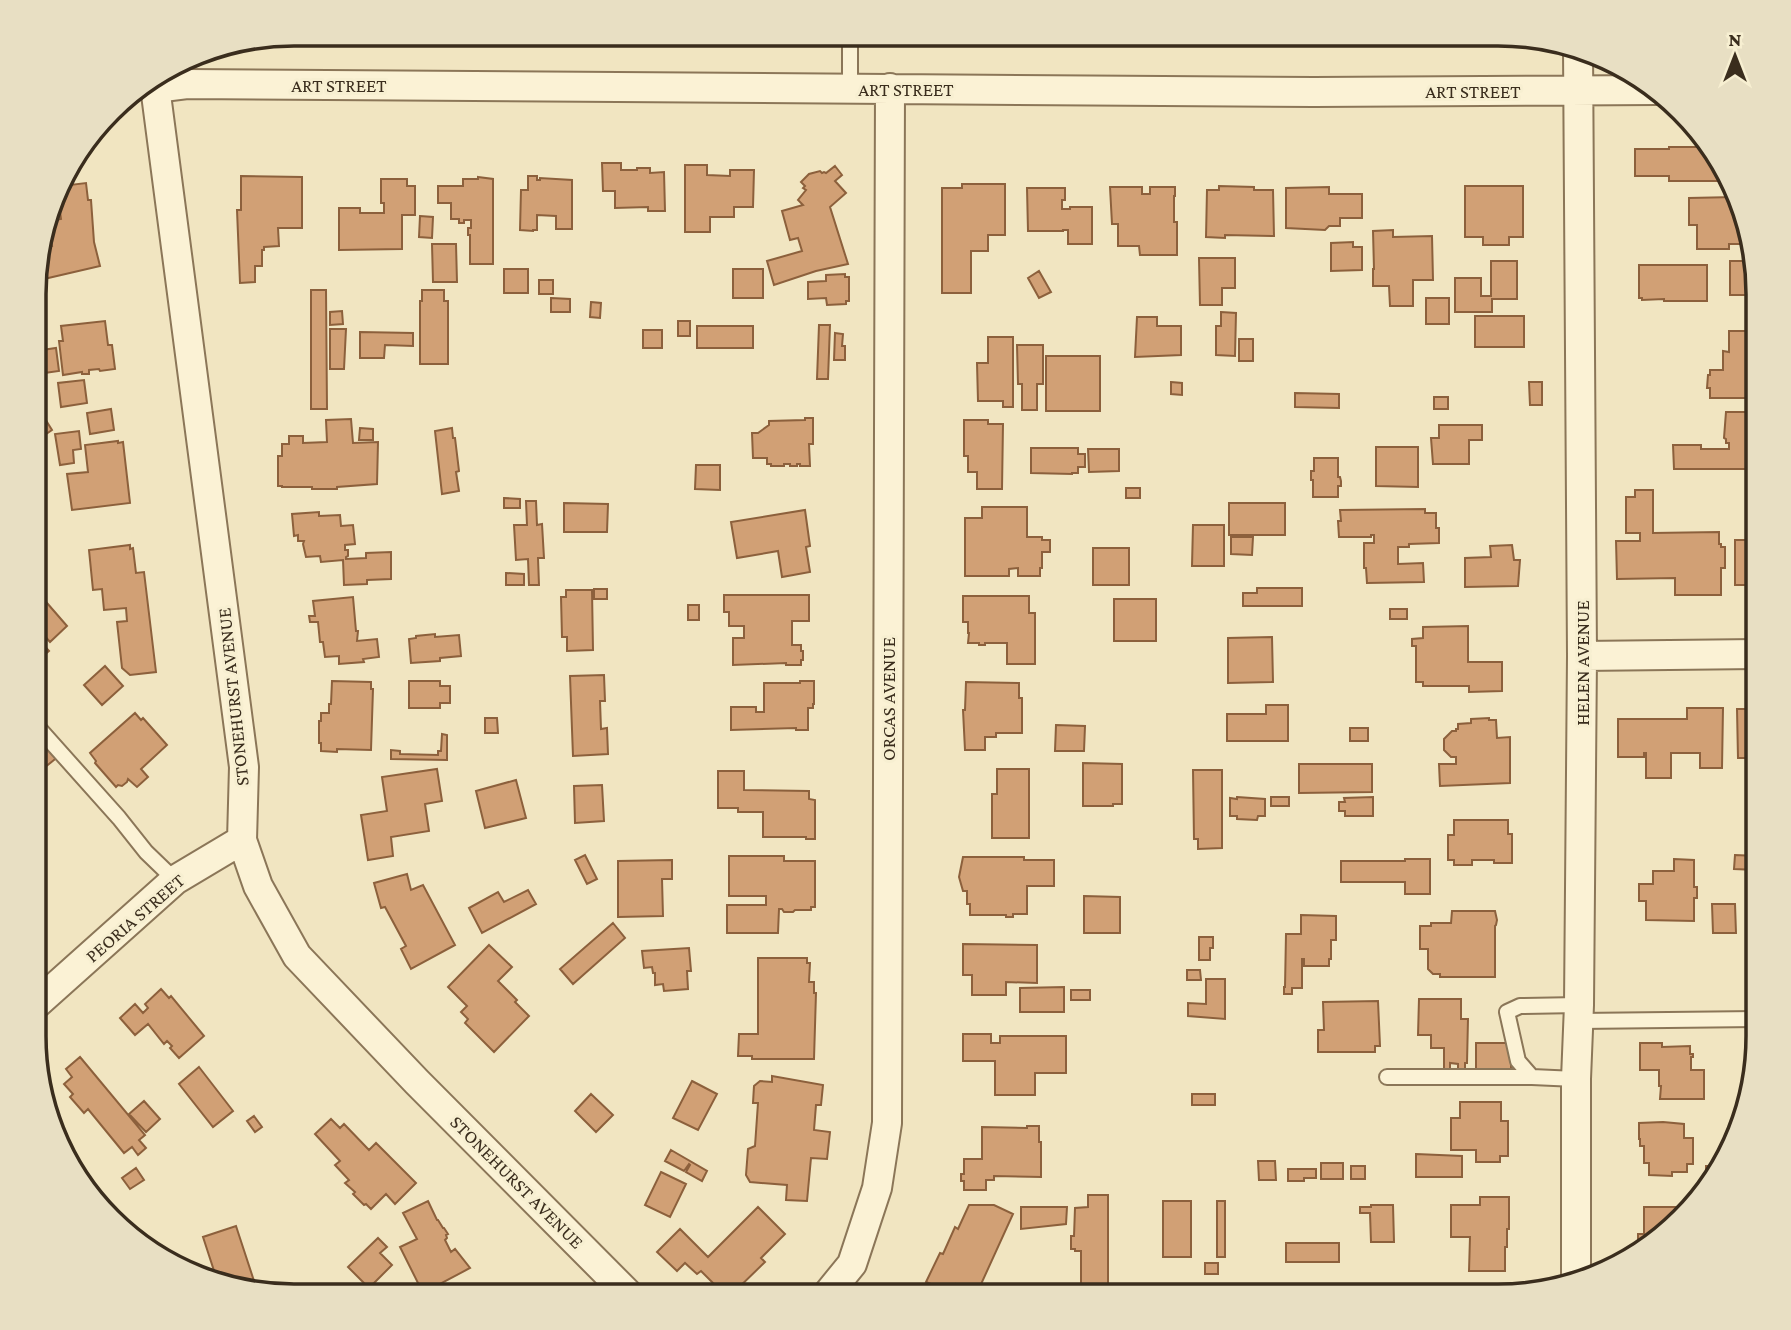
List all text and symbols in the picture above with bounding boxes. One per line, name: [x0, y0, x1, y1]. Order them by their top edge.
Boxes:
north arrow: [1700, 21, 1770, 91]
text: N: [1729, 29, 1742, 50]
street label: ART STREET: [291, 75, 387, 96]
street label: ART STREET: [858, 79, 954, 100]
street label: ART STREET: [1425, 81, 1521, 102]
street label: HELEN AVENUE: [1572, 600, 1593, 726]
street label: STONEHURST AVENUE: [213, 607, 253, 787]
street label: ORCAS AVENUE: [878, 637, 899, 761]
street label: PEORIA STREET: [81, 869, 189, 967]
street label: STONEHURST AVENUE: [446, 1111, 588, 1253]

